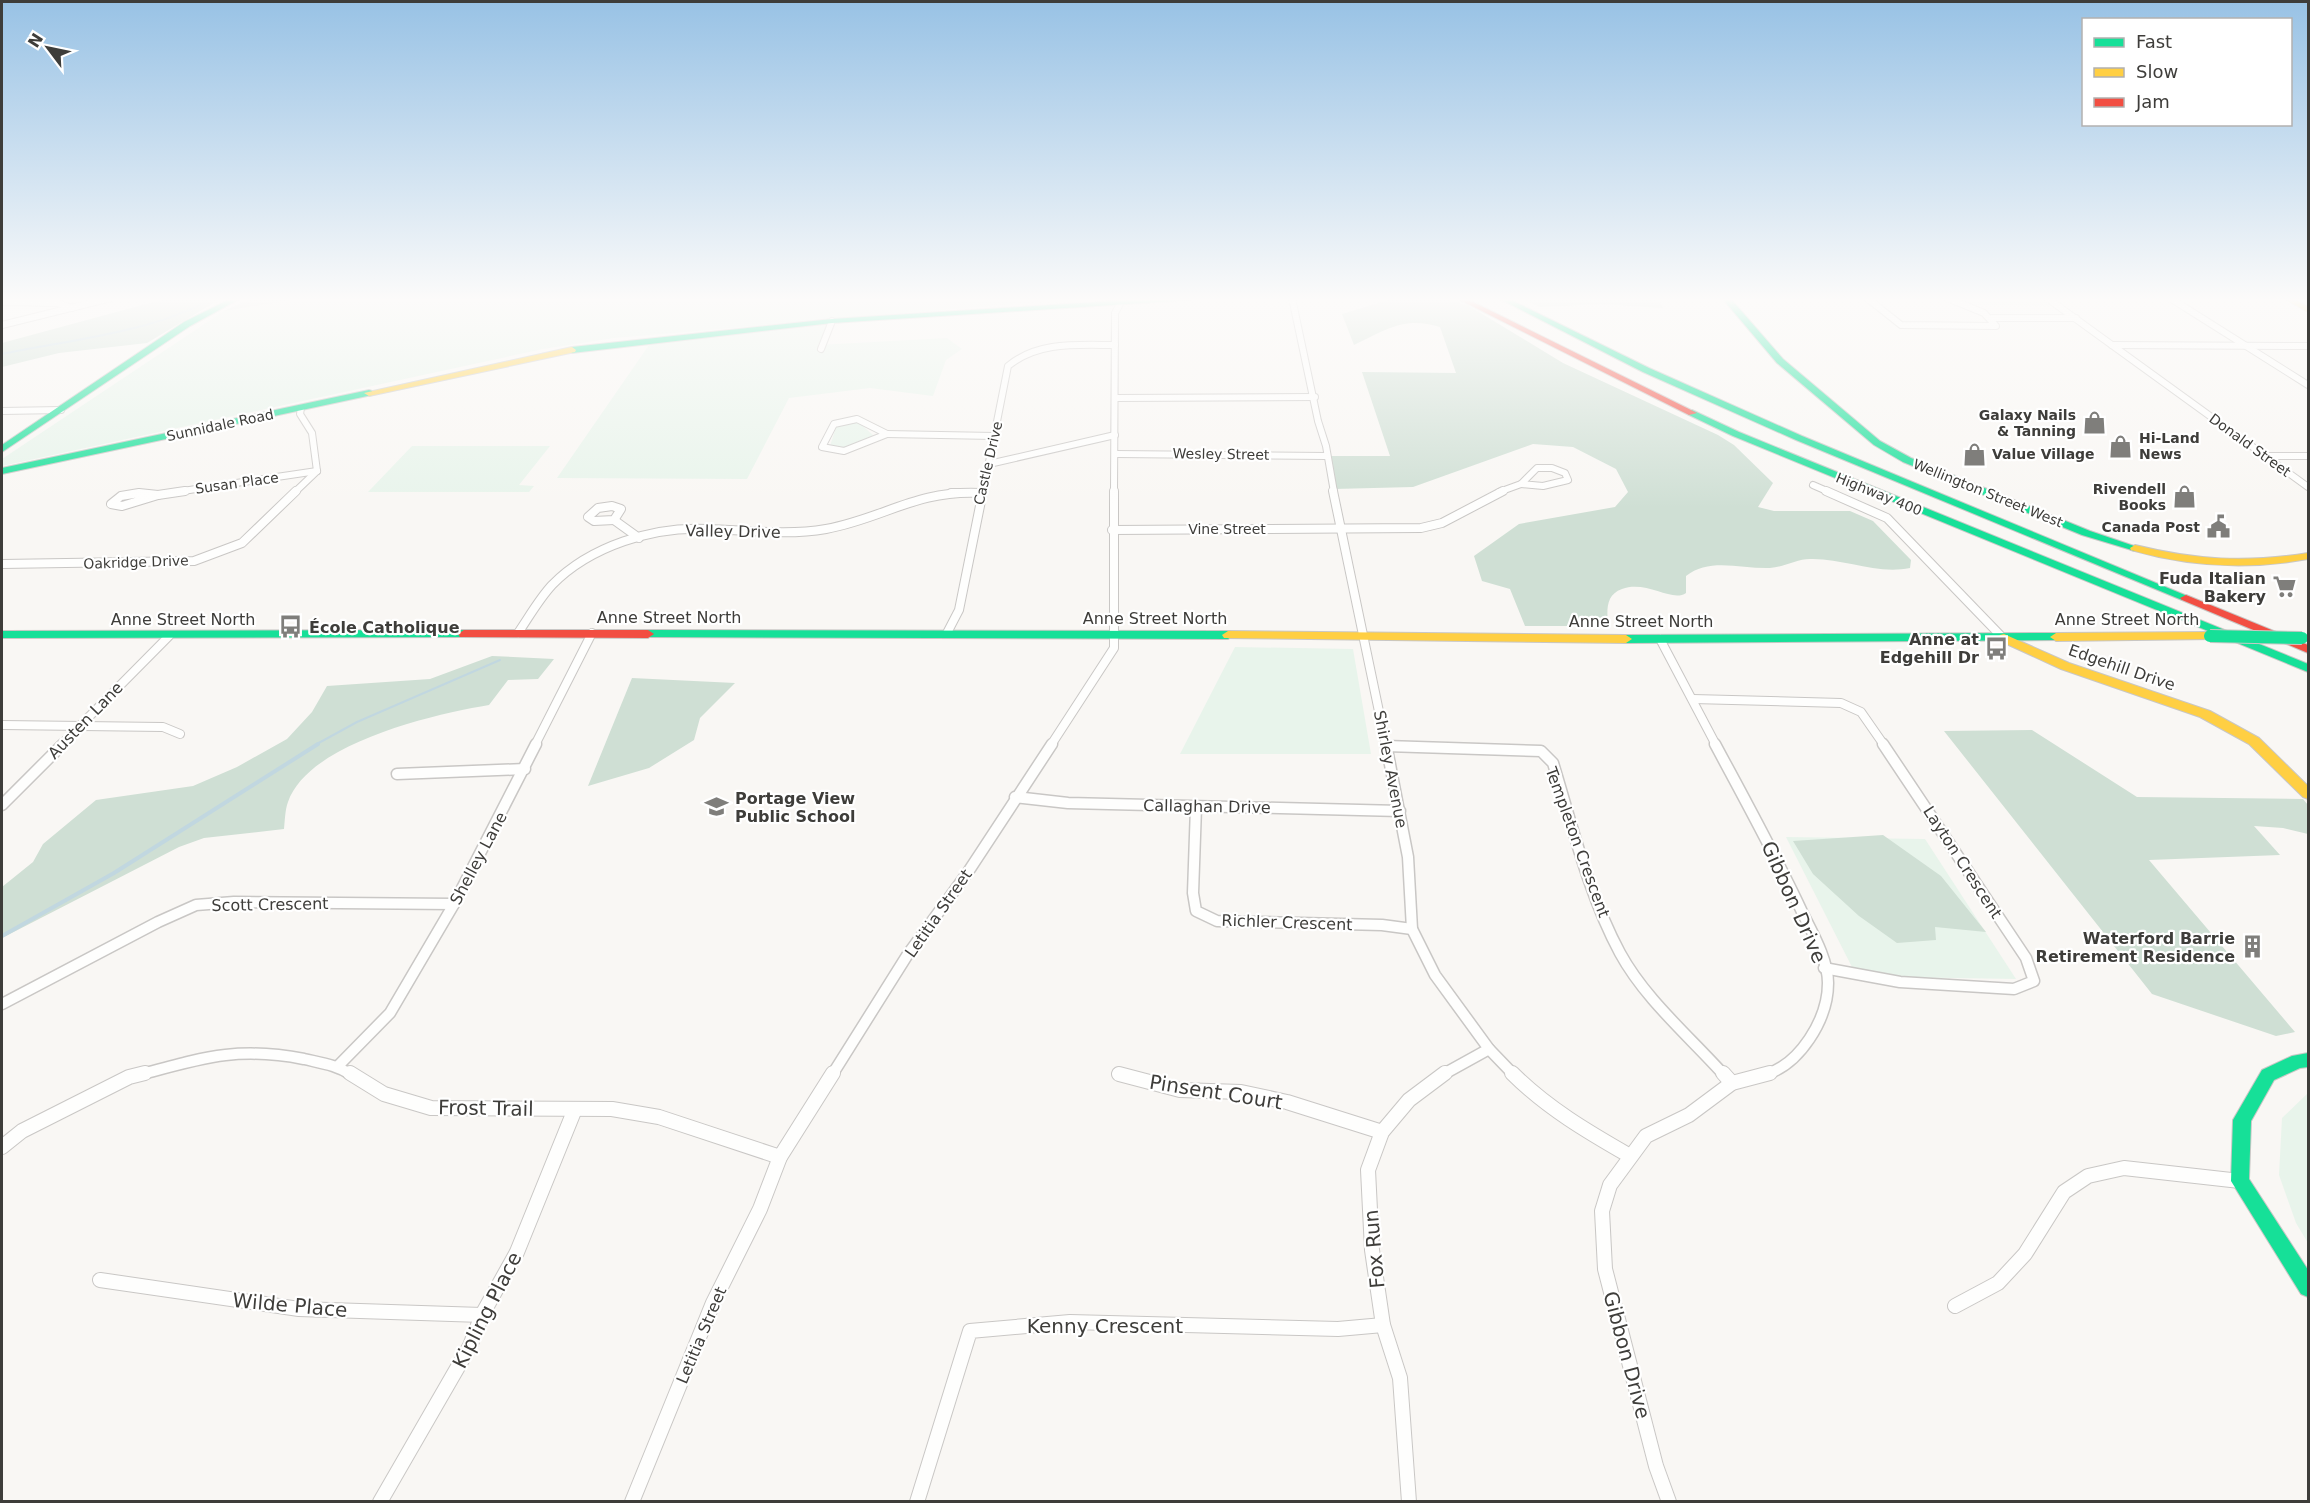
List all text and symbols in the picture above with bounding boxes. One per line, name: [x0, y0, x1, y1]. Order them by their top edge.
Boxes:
north arrow: [18, 18, 78, 78]
legend: [2082, 18, 2292, 126]
text: N: [24, 30, 47, 51]
text: Fast: [2136, 31, 2172, 52]
text: Slow: [2136, 61, 2178, 82]
text: Jam: [2135, 91, 2170, 112]
street label: Sunnidale Road: [165, 406, 275, 444]
place label: Galaxy Nails & Tanning: [1979, 407, 2076, 439]
shop icon: Galaxy Nails & Tanning: [2081, 410, 2107, 436]
street label: Donald Street: [2206, 410, 2294, 480]
street label: Castle Drive: [971, 420, 1005, 506]
place label: Hi-Land News: [2139, 430, 2200, 462]
shop icon: Hi-Land News: [2108, 433, 2134, 459]
shop icon: Value Village: [1961, 441, 1987, 467]
street label: Wesley Street: [1173, 445, 1270, 463]
place label: Value Village: [1992, 446, 2095, 462]
street label: Wellington Street West: [1911, 456, 2066, 531]
street label: Susan Place: [194, 469, 280, 497]
street label: Highway 400: [1834, 469, 1924, 519]
place label: Rivendell Books: [2093, 481, 2166, 513]
shop icon: Rivendell Books: [2171, 484, 2197, 510]
public building icon: Canada Post: [2205, 514, 2231, 540]
place label: Canada Post: [2102, 519, 2200, 535]
street label: Valley Drive: [685, 521, 781, 542]
street label: Vine Street: [1188, 521, 1266, 537]
street label: Oakridge Drive: [83, 552, 189, 572]
place label: Fuda Italian Bakery: [2159, 569, 2267, 606]
supermarket icon: Fuda Italian Bakery: [2271, 574, 2297, 600]
street label: Anne Street North: [597, 608, 741, 627]
street label: Anne Street North: [1083, 609, 1227, 628]
street label: Anne Street North: [111, 610, 255, 629]
street label: Anne Street North: [2055, 610, 2199, 629]
street label: Anne Street North: [1569, 612, 1713, 631]
bus stop icon: École Catholique: [278, 614, 304, 640]
place label: École Catholique: [309, 618, 460, 637]
place label: Anne at Edgehill Dr: [1880, 630, 1979, 667]
bus stop icon: Anne at Edgehill Dr: [1984, 635, 2010, 661]
street label: Edgehill Drive: [2066, 640, 2178, 695]
street label: Austen Lane: [44, 678, 127, 763]
street label: Shirley Avenue: [1370, 709, 1411, 830]
street label: Templeton Crescent: [1541, 763, 1614, 920]
place label: Portage View Public School: [735, 789, 855, 826]
school or university icon: Portage View Public School: [704, 794, 730, 820]
street label: Callaghan Drive: [1143, 796, 1271, 817]
street label: Layton Crescent: [1919, 803, 2006, 922]
street label: Shelley Lane: [446, 809, 511, 908]
street label: Gibbon Drive: [1756, 837, 1832, 967]
street label: Letitia Street: [901, 865, 976, 961]
street label: Scott Crescent: [211, 894, 329, 915]
street label: Richler Crescent: [1221, 911, 1353, 934]
place label: Waterford Barrie Retirement Residence: [2036, 929, 2235, 966]
building icon: Waterford Barrie Retirement Residence: [2240, 934, 2266, 960]
street label: Pinsent Court: [1148, 1070, 1284, 1114]
street label: Frost Trail: [438, 1095, 534, 1121]
street label: Fox Run: [1359, 1209, 1389, 1289]
street label: Kipling Place: [447, 1248, 527, 1372]
street label: Letitia Street: [673, 1284, 730, 1387]
street label: Wilde Place: [232, 1288, 348, 1322]
street label: Gibbon Drive: [1598, 1289, 1656, 1421]
street label: Kenny Crescent: [1027, 1314, 1183, 1338]

